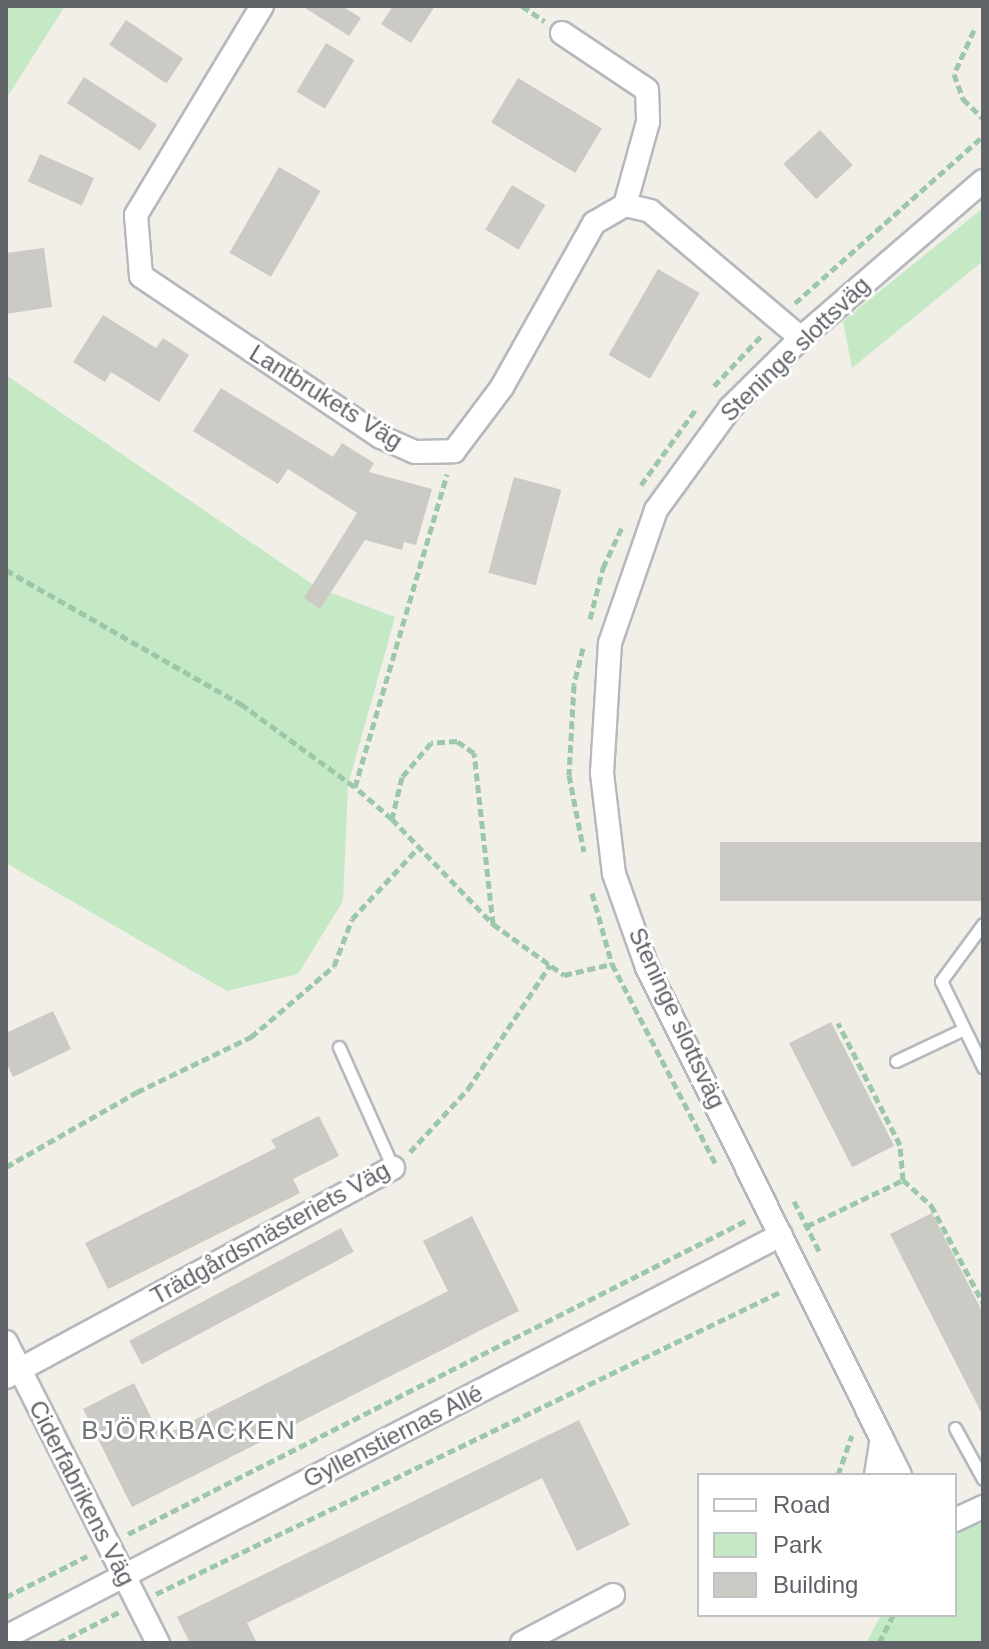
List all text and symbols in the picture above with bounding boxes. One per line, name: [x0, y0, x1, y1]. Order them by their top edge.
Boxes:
street label: Steninge slottsväg: [714, 271, 876, 427]
street label: Lantbrukets Väg: [244, 338, 408, 456]
street label: Steninge slottsväg: [623, 923, 731, 1113]
street label: Trädgårdsmästeriets Väg: [146, 1155, 394, 1311]
street label: Gyllenstiernas Allé: [298, 1378, 488, 1494]
street label: Ciderfabrikens Väg: [23, 1396, 141, 1590]
district label: BJÖRKBACKEN: [81, 1415, 297, 1447]
legend: [697, 1473, 957, 1617]
text: Road: [773, 1491, 830, 1518]
text: Park: [773, 1531, 822, 1558]
text: Building: [773, 1571, 858, 1598]

